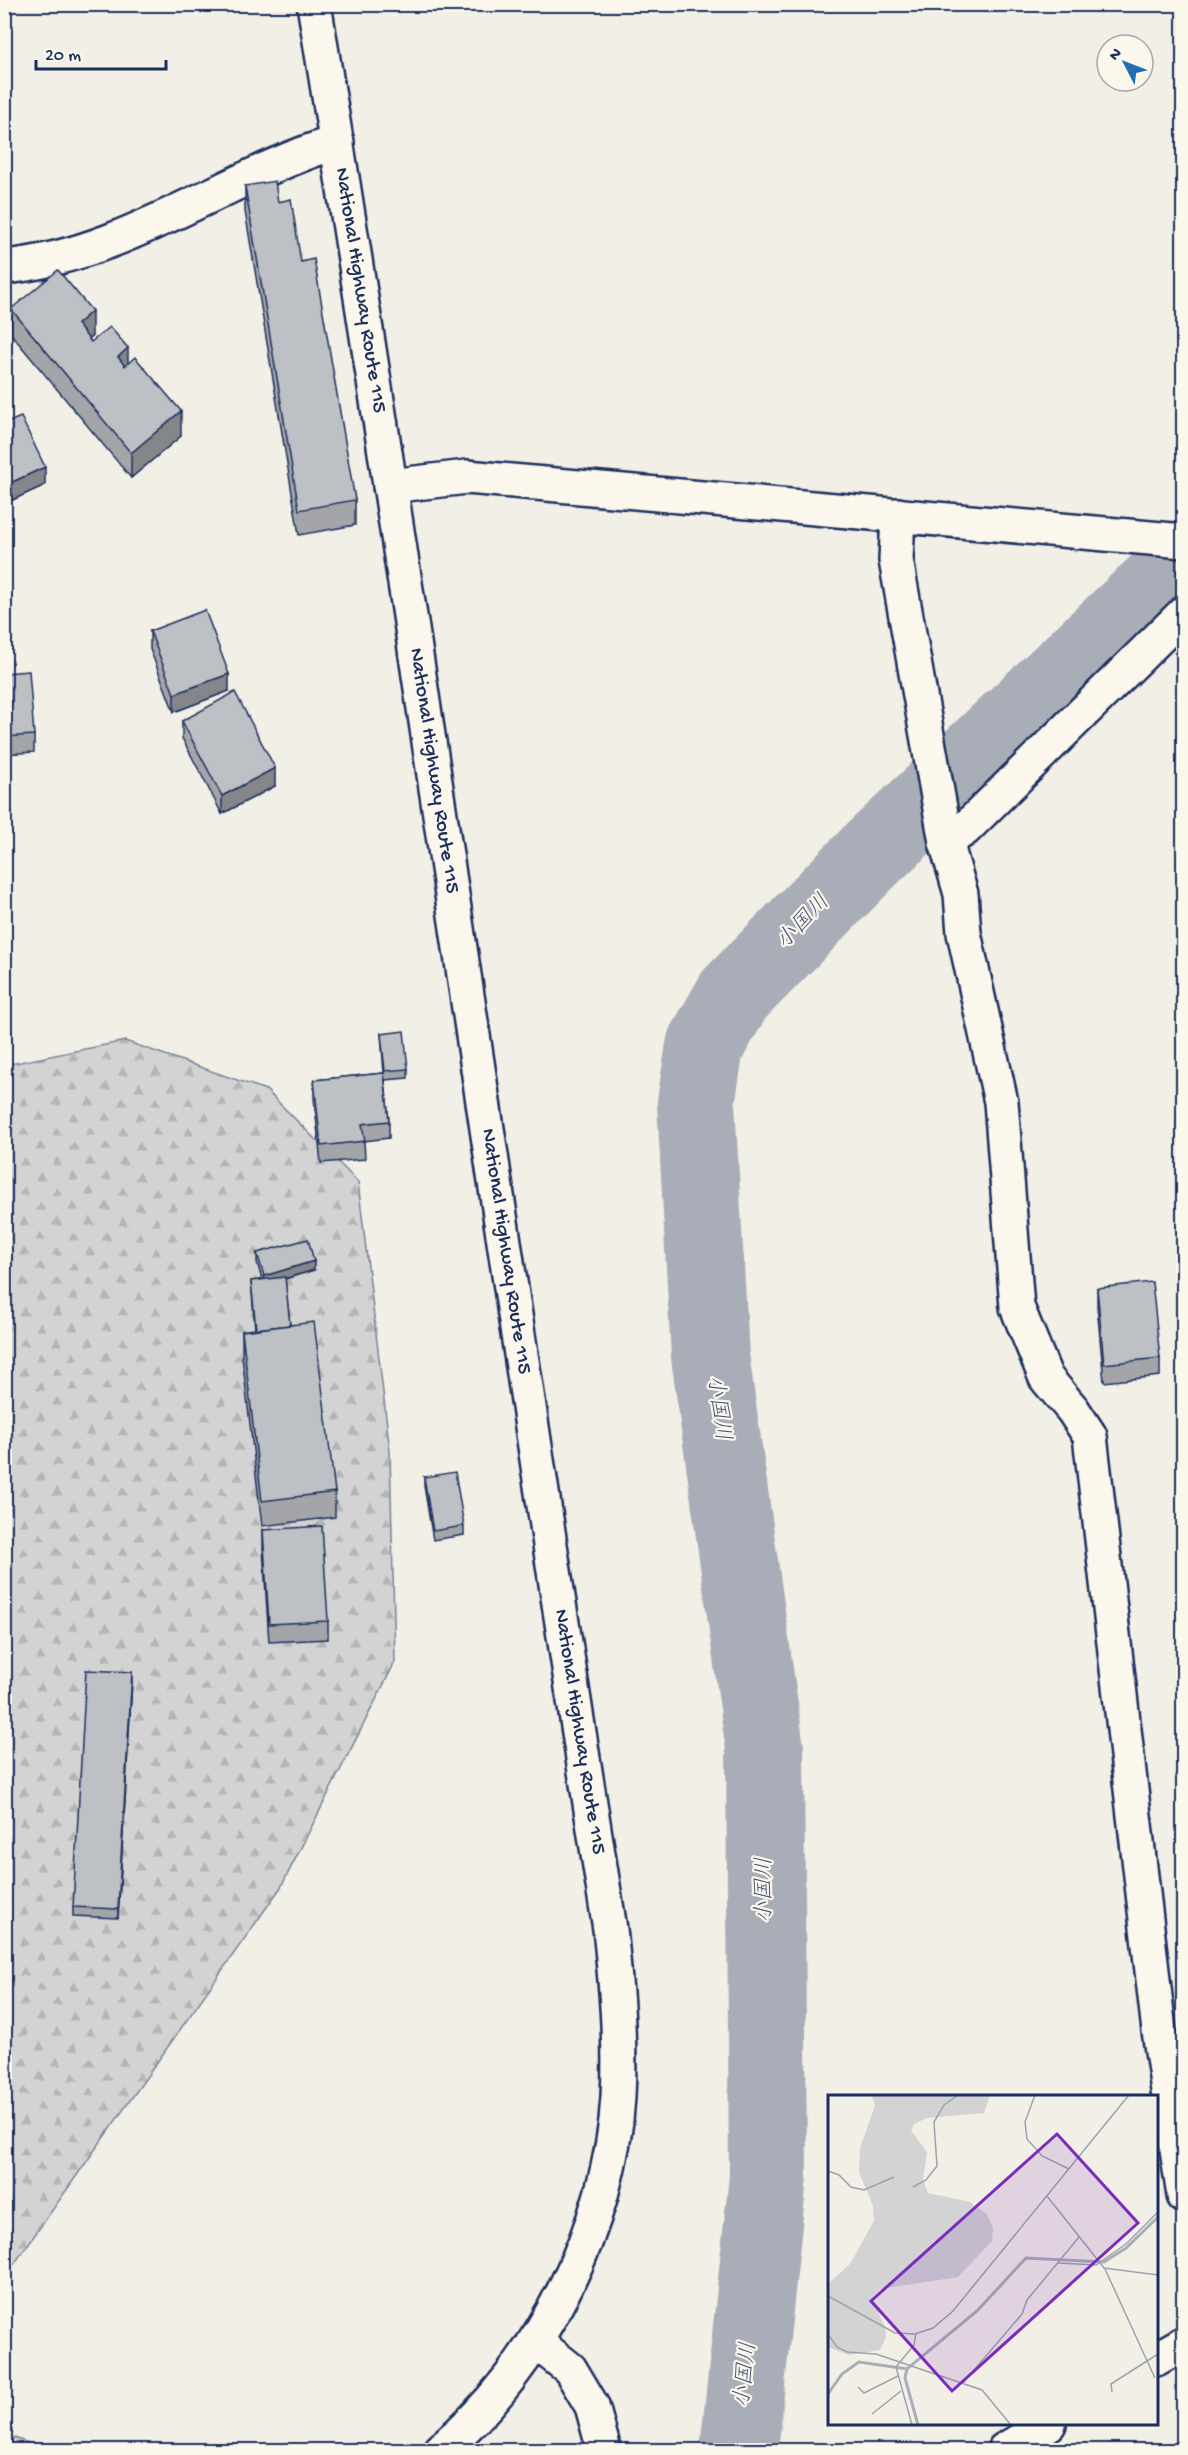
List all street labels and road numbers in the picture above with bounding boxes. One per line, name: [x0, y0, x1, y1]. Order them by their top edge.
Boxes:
street label: National Highway Route 115: [328, 166, 391, 415]
street label: National Highway Route 115: [403, 646, 464, 895]
street label: National Highway Route 115: [475, 1127, 536, 1376]
street label: National Highway Route 115: [547, 1607, 610, 1856]

